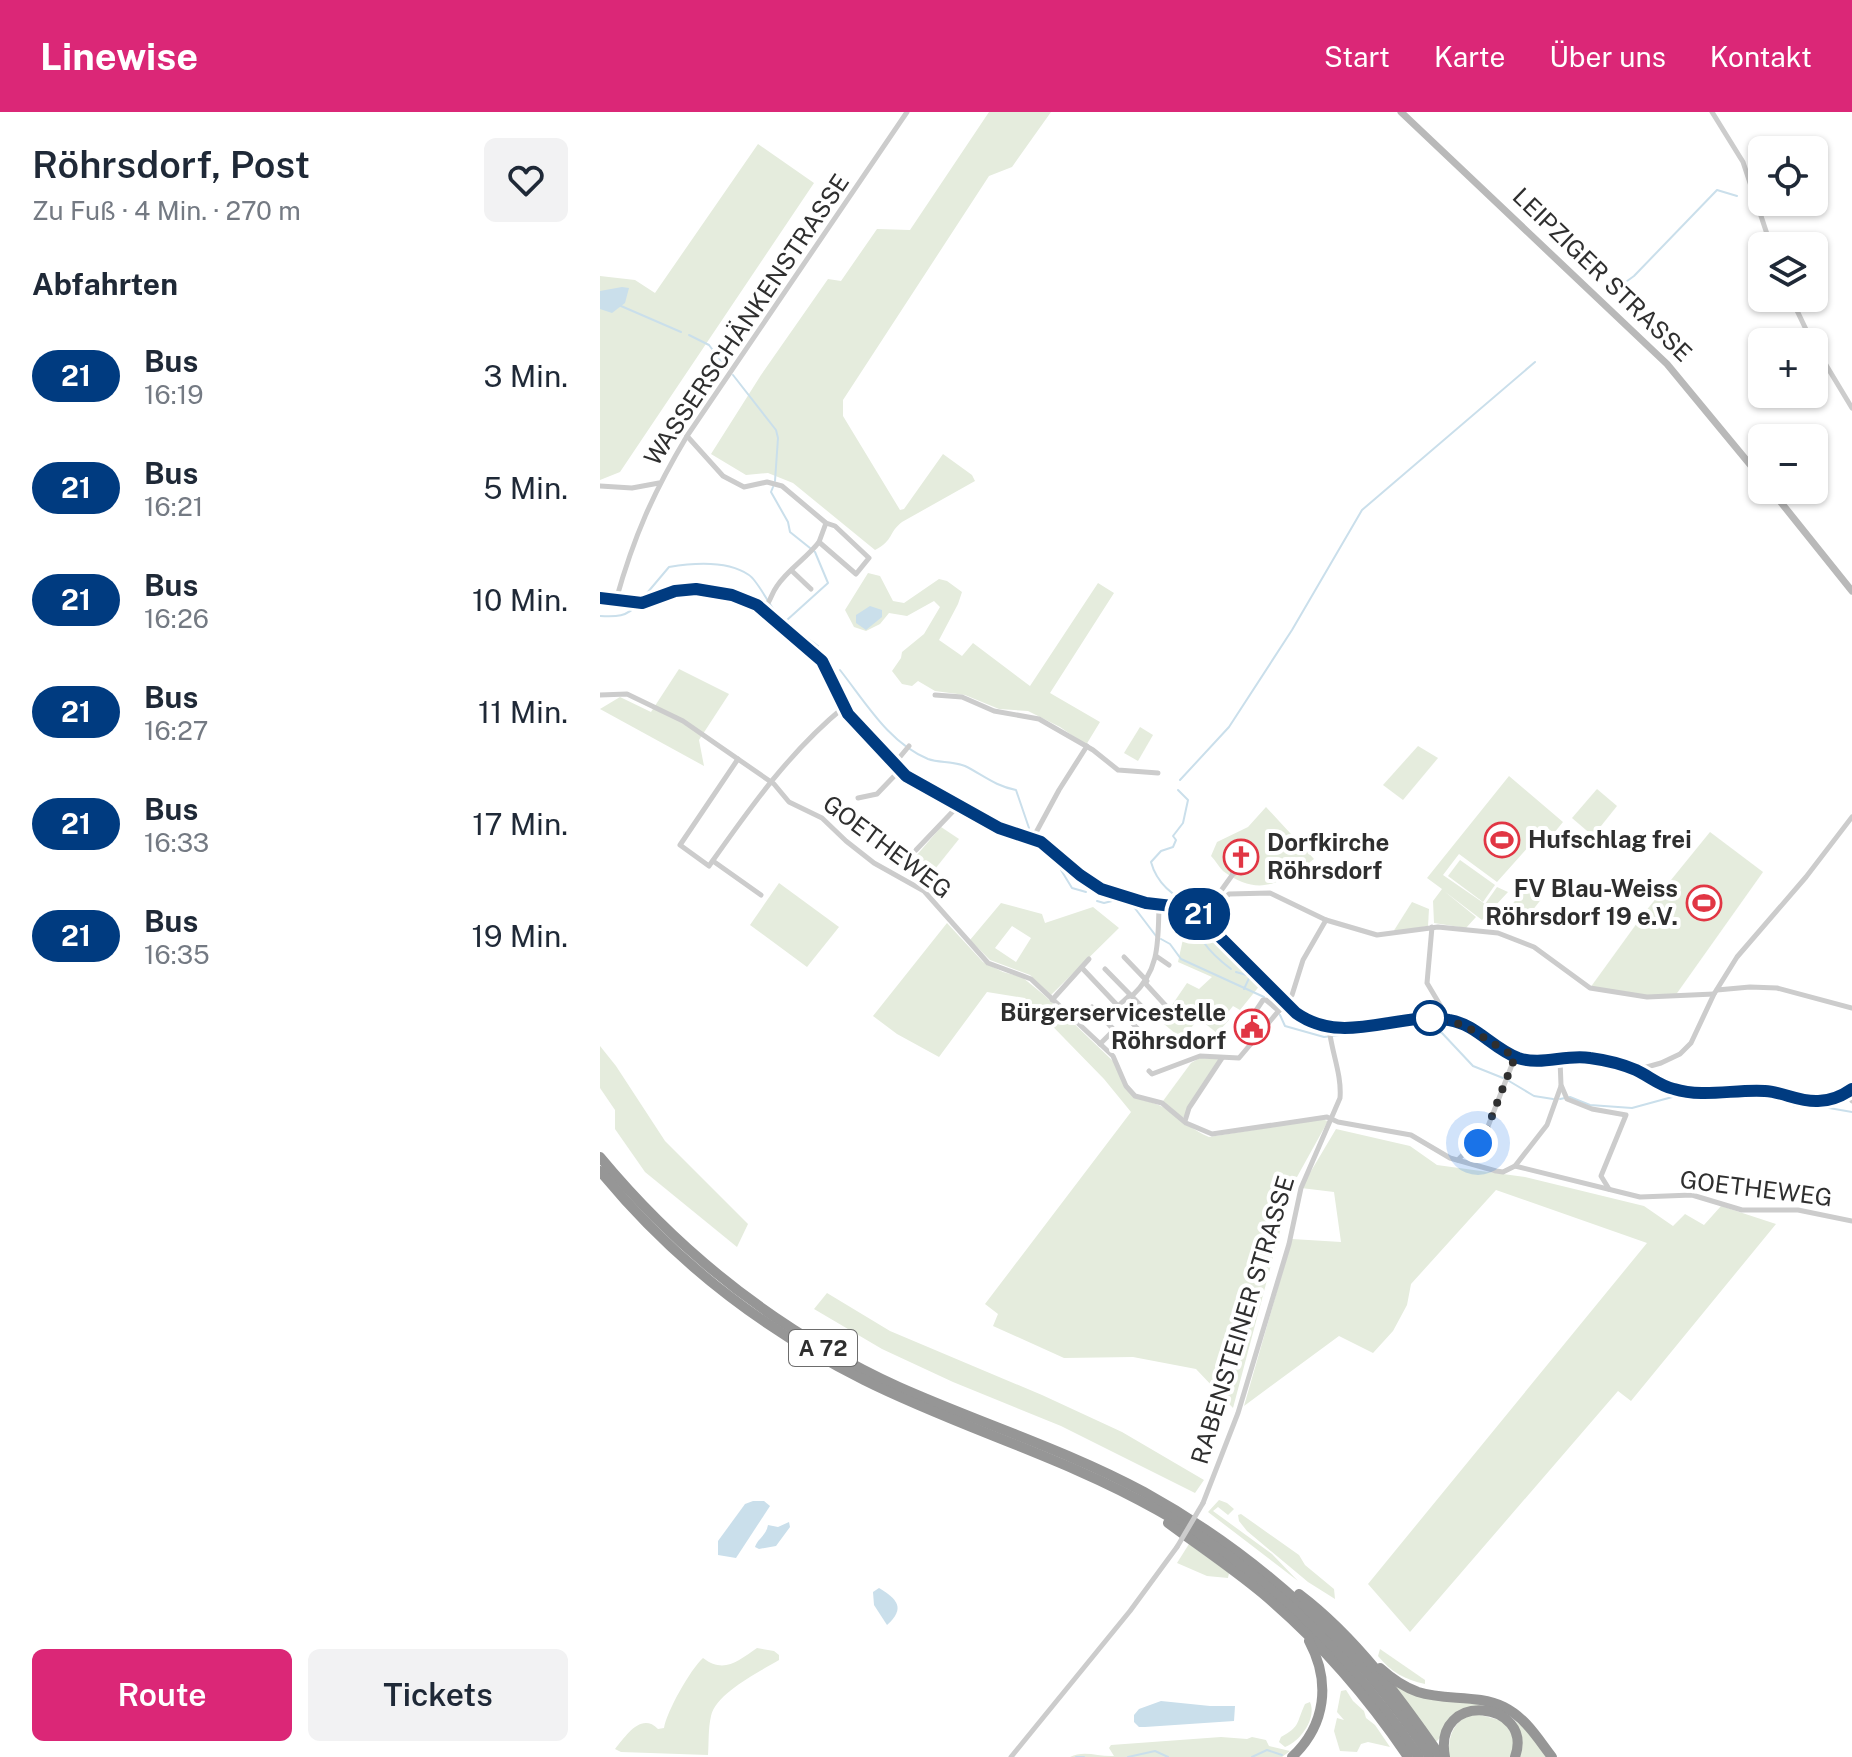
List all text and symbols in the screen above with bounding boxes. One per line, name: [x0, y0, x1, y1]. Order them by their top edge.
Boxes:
text: Linewise: [40, 34, 198, 79]
text: Start: [1324, 40, 1390, 73]
text: Karte: [1434, 40, 1505, 73]
text: Über uns: [1549, 40, 1666, 73]
text: Kontakt: [1710, 40, 1812, 73]
map controls: [1748, 136, 1828, 504]
button: locate: [1748, 136, 1828, 216]
button: heart: [484, 138, 568, 222]
text: Röhrsdorf, Post: [32, 142, 310, 187]
street label: WASSERSCHÄNKENSTRASSE: [638, 168, 854, 470]
street label: LEIPZIGER STRASSE: [1508, 182, 1698, 367]
text: Zu Fuß · 4 Min. · 270 m: [32, 195, 301, 226]
button: layers: [1748, 232, 1828, 312]
text: Abfahrten: [32, 266, 178, 302]
button: +: [1748, 328, 1828, 408]
text: Bus: [144, 343, 198, 379]
text: 3 Min.: [484, 358, 568, 394]
text: 21: [61, 359, 91, 392]
text: 16:19: [144, 379, 203, 410]
button: −: [1748, 424, 1828, 504]
text: Bus: [144, 455, 198, 491]
text: 5 Min.: [483, 470, 568, 506]
text: 21: [61, 471, 91, 504]
text: 16:21: [144, 491, 203, 522]
text: Bus: [144, 567, 198, 603]
text: 10 Min.: [472, 582, 568, 618]
text: 21: [61, 583, 91, 616]
text: 16:26: [144, 603, 209, 634]
text: Bus: [144, 679, 198, 715]
text: 11 Min.: [478, 694, 568, 730]
text: 21: [61, 695, 91, 728]
text: 16:27: [144, 715, 208, 746]
street label: GOETHEWEG: [818, 789, 957, 904]
text: Bus: [144, 791, 198, 827]
text: 17 Min.: [472, 806, 568, 842]
text: 21: [61, 807, 91, 840]
sports icon: Hufschlag frei: [1483, 821, 1521, 859]
place label: Hufschlag frei: [1528, 825, 1692, 853]
text: 16:33: [144, 827, 209, 858]
place label: Dorfkirche Röhrsdorf: [1267, 828, 1389, 884]
church icon: Dorfkirche Röhrsdorf: [1222, 838, 1260, 876]
place label: FV Blau-Weiss Röhrsdorf 19 e.V.: [1485, 874, 1678, 930]
sports icon: FV Blau-Weiss Röhrsdorf 19 e.V.: [1685, 884, 1723, 922]
line badge: 21: [1163, 888, 1235, 940]
text: 21: [1184, 897, 1214, 930]
text: Bus: [144, 903, 198, 939]
text: 19 Min.: [472, 918, 568, 954]
text: 21: [61, 919, 91, 952]
text: 16:35: [144, 939, 210, 970]
place label: Bürgerservicestelle Röhrsdorf: [1000, 998, 1226, 1054]
unlabelled marker: [1413, 1001, 1447, 1035]
public building icon: Bürgerservicestelle Röhrsdorf: [1233, 1008, 1271, 1046]
your location: [1458, 1123, 1498, 1163]
street label: GOETHEWEG: [1678, 1165, 1834, 1211]
street label: RABENSTEINER STRASSE: [1185, 1172, 1299, 1467]
road number: A 72: [789, 1330, 857, 1366]
button: Route: [32, 1649, 292, 1741]
button: Tickets: [308, 1649, 568, 1741]

